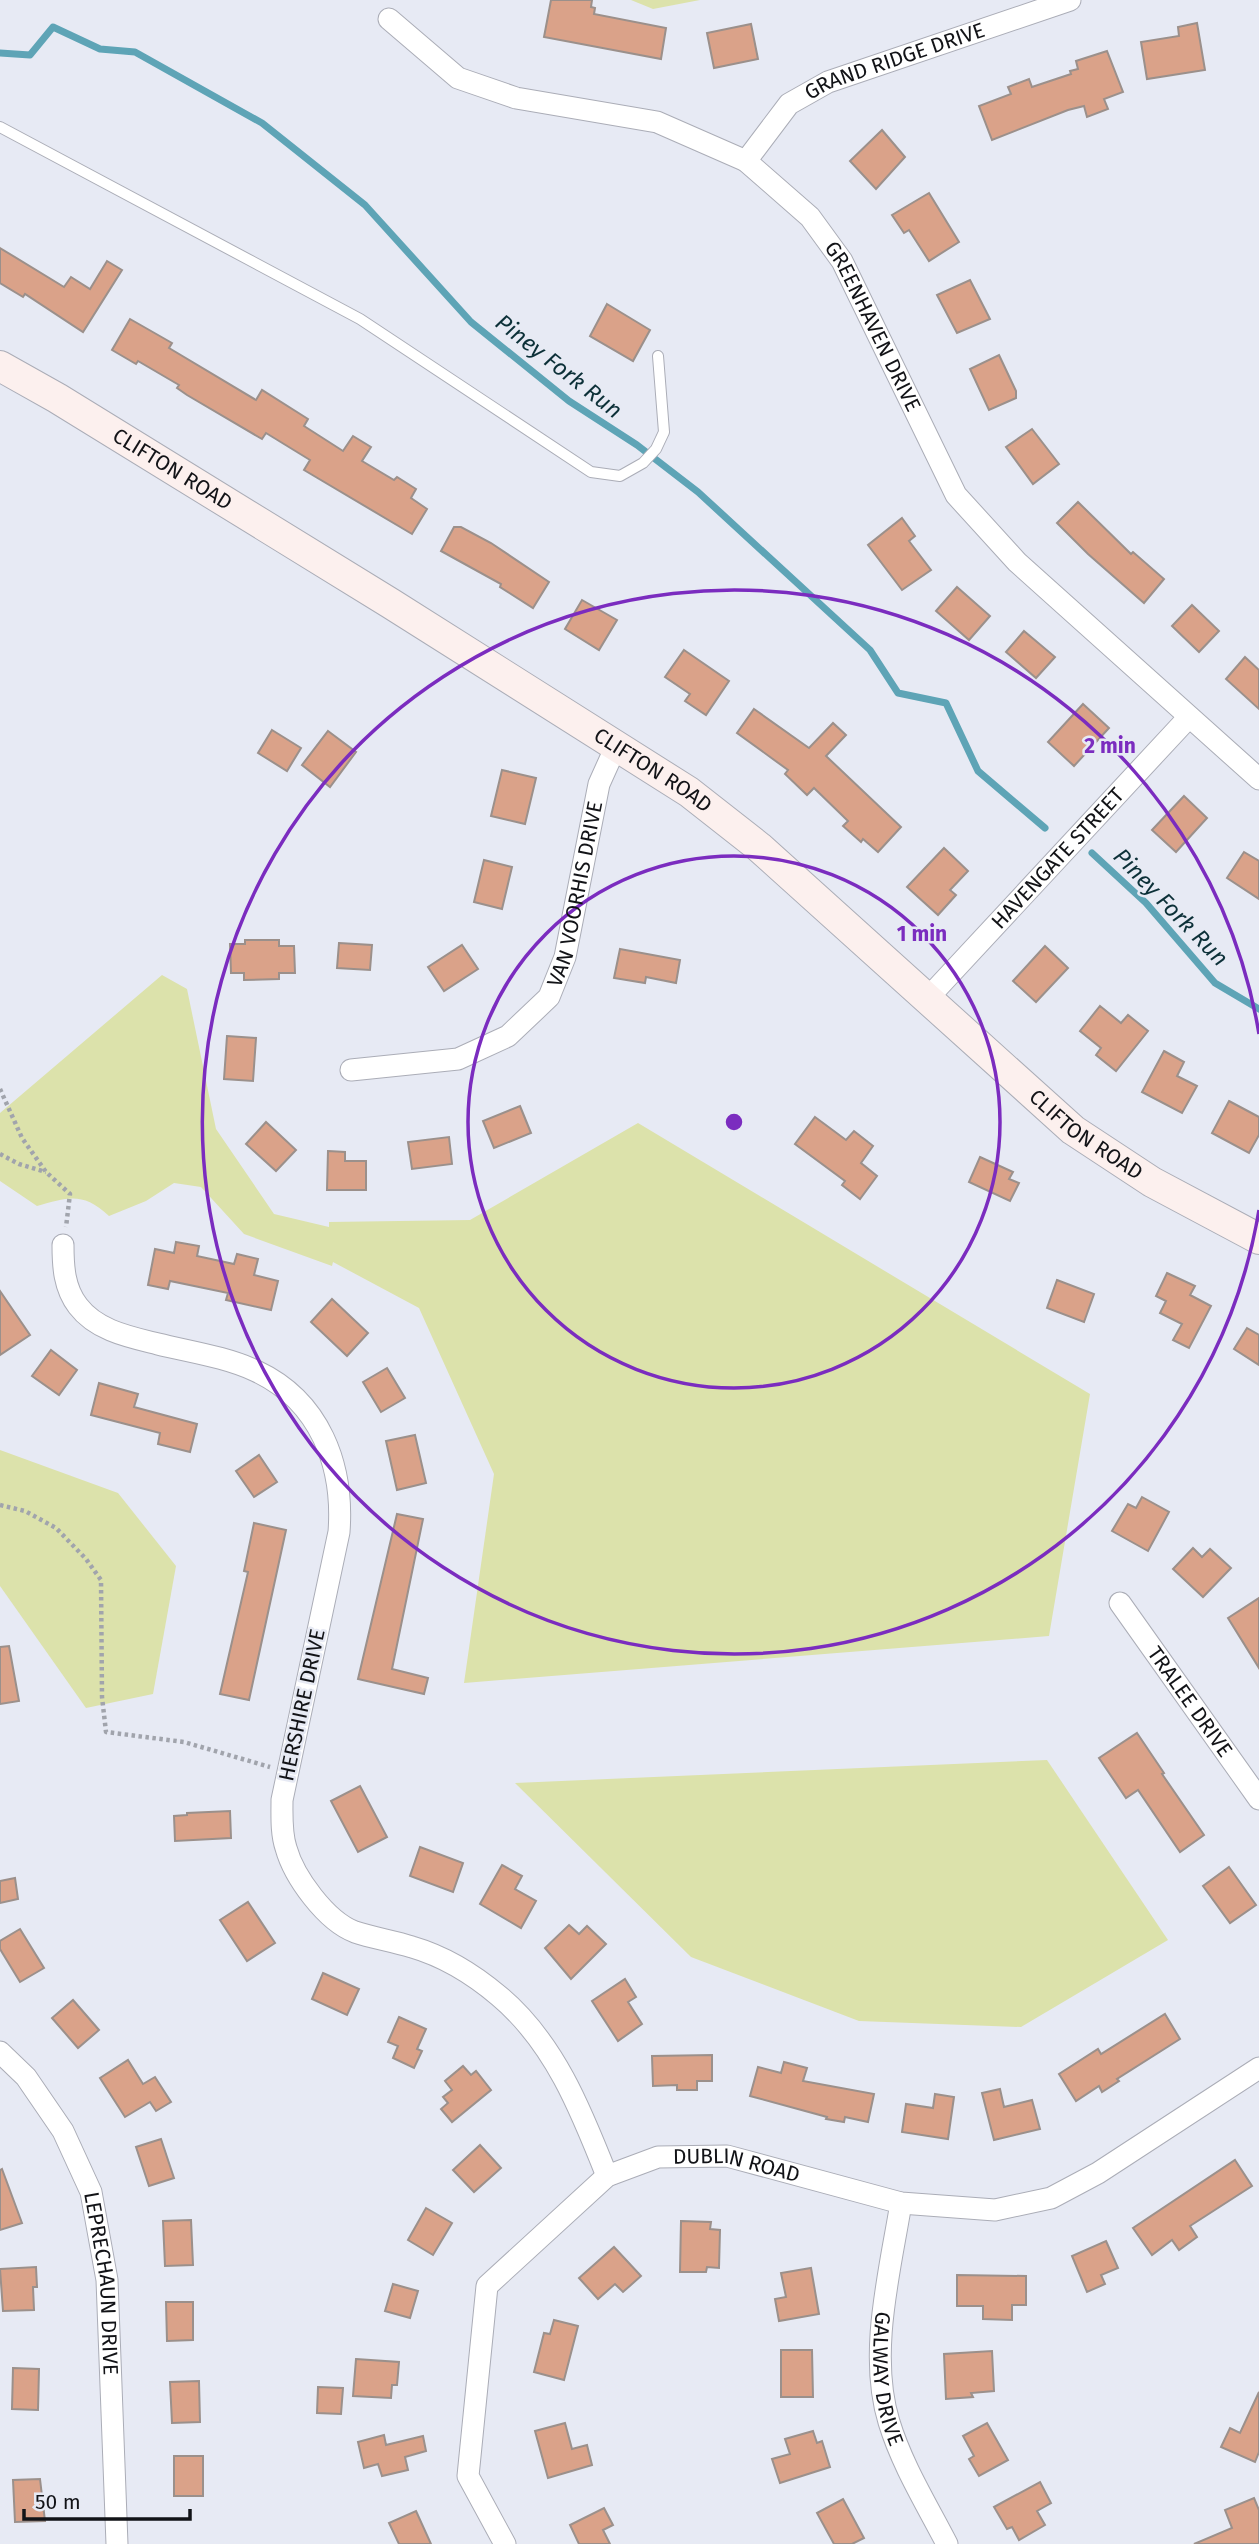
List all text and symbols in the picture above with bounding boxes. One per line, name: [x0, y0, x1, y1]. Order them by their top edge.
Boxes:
street label: GRAND RIDGE DRIVE: [800, 17, 988, 106]
street label: GREENHAVEN DRIVE: [819, 236, 926, 416]
water label: Piney Fork Run: [490, 308, 628, 424]
street label: CLIFTON ROAD: [108, 422, 237, 516]
street label: CLIFTON ROAD: [589, 722, 717, 818]
text: 2 min: [1084, 733, 1136, 759]
street label: HAVENGATE STREET: [986, 782, 1130, 934]
street label: VAN VOORHIS DRIVE: [541, 799, 608, 991]
water label: Piney Fork Run: [1108, 842, 1234, 972]
text: 1 min: [897, 921, 947, 947]
street label: CLIFTON ROAD: [1024, 1084, 1148, 1185]
centre of rings: [722, 1110, 746, 1134]
street label: HERSHIRE DRIVE: [273, 1627, 331, 1783]
street label: TRALEE DRIVE: [1142, 1641, 1238, 1762]
street label: DUBLIN ROAD: [673, 2143, 803, 2188]
street label: LEPRECHAUN DRIVE: [78, 2190, 124, 2376]
street label: GALWAY DRIVE: [867, 2310, 909, 2450]
scale bar: [24, 2478, 191, 2522]
text: 50 m: [35, 2489, 81, 2515]

